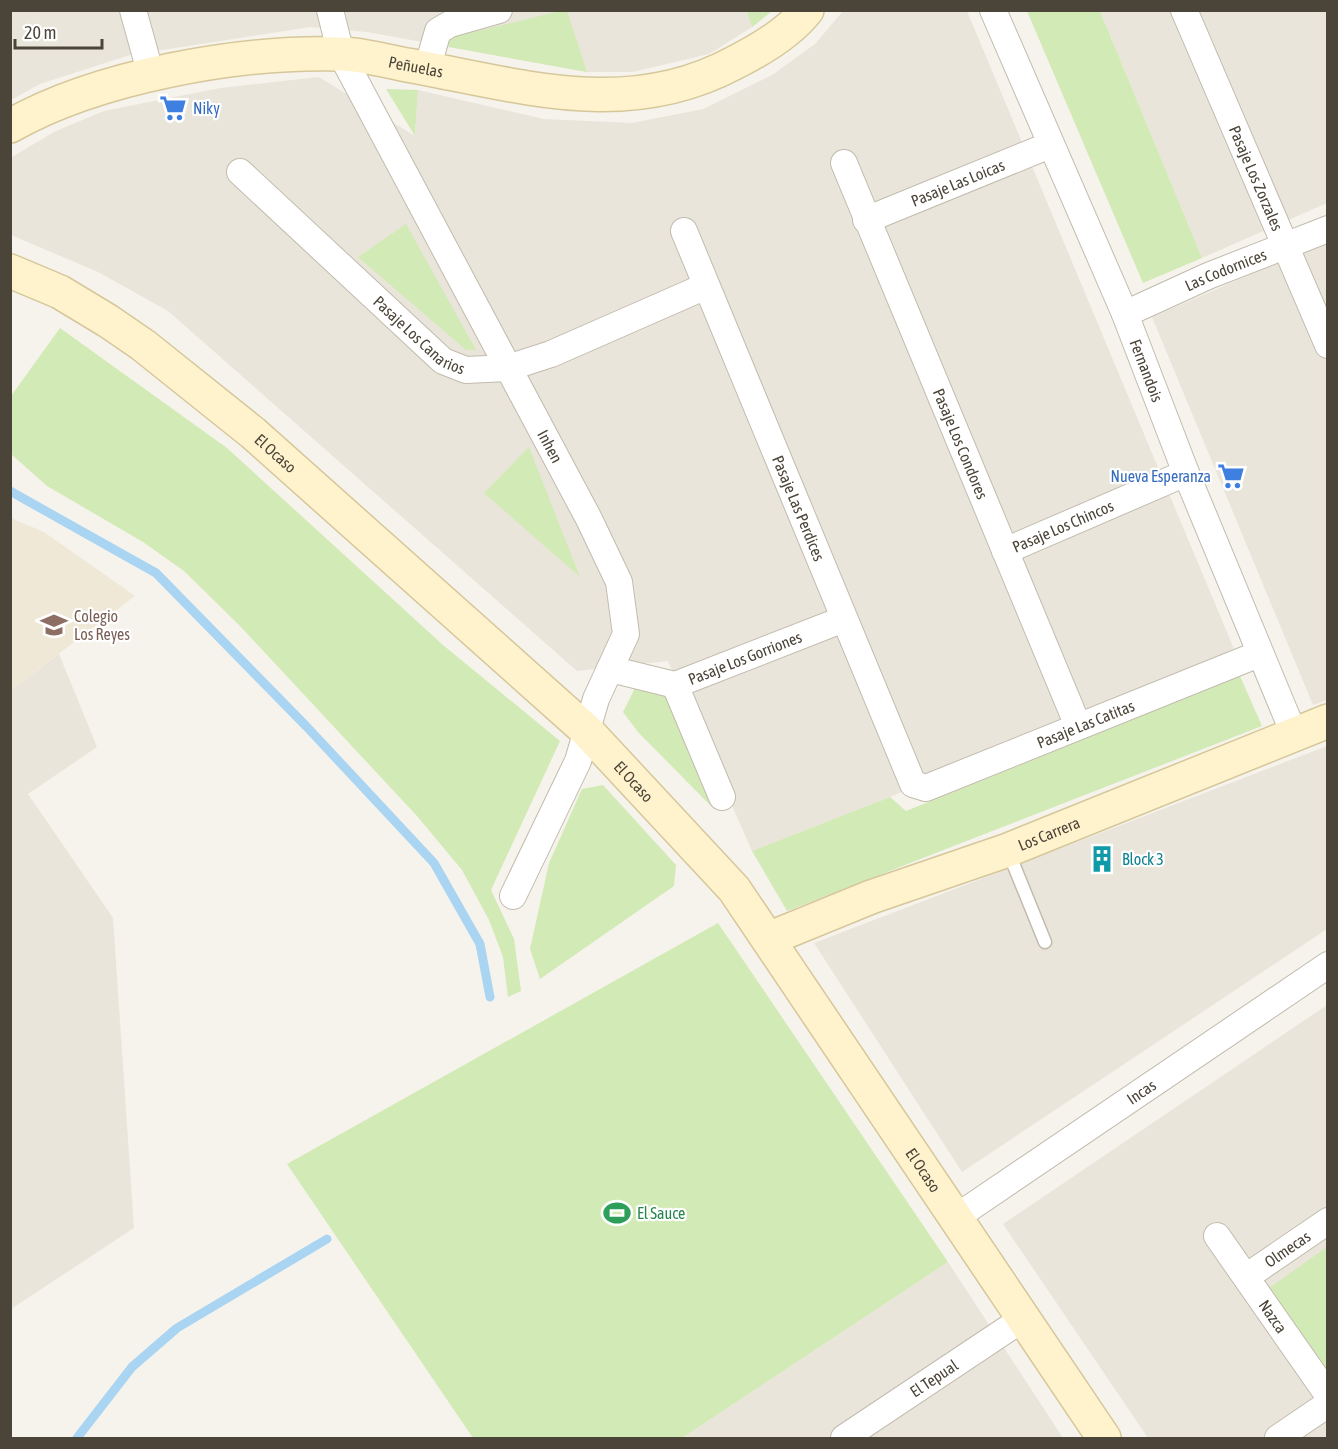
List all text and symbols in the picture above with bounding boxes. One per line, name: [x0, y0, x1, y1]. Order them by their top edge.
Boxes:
scale bar: [15, 12, 102, 50]
text: 20 m: [24, 22, 56, 43]
street label: Peñuelas: [387, 52, 445, 81]
supermarket icon: Niky: [158, 93, 188, 123]
place label: Niky: [193, 99, 220, 118]
street label: Pasaje Los Zorzales: [1226, 123, 1287, 234]
street label: Pasaje Las Loicas: [908, 155, 1007, 210]
street label: Las Codornices: [1182, 245, 1269, 294]
street label: Pasaje Los Canarios: [370, 292, 468, 378]
street label: Fernandois: [1127, 337, 1167, 405]
street label: Pasaje Los Condores: [930, 386, 992, 502]
street label: Inhen: [534, 427, 566, 466]
street label: El Ocaso: [251, 430, 300, 476]
street label: Pasaje Las Perdices: [769, 453, 829, 564]
supermarket icon: Nueva Esperanza: [1216, 461, 1246, 491]
place label: Nueva Esperanza: [1111, 467, 1211, 486]
street label: Pasaje Los Chincos: [1010, 496, 1116, 556]
place label: Colegio Los Reyes: [74, 607, 130, 644]
school or university icon: Colegio Los Reyes: [39, 610, 69, 640]
street label: Pasaje Los Gorriones: [686, 627, 805, 688]
street label: Pasaje Las Catitas: [1034, 696, 1137, 751]
street label: El Ocaso: [610, 757, 657, 806]
street label: Los Carrera: [1015, 813, 1082, 854]
building icon: Block 3: [1087, 844, 1117, 874]
place label: Block 3: [1122, 850, 1164, 868]
street label: Incas: [1123, 1075, 1159, 1108]
street label: El Ocaso: [902, 1145, 945, 1196]
sports icon: El Sauce: [602, 1198, 632, 1228]
place label: El Sauce: [637, 1204, 685, 1222]
street label: Olmecas: [1261, 1227, 1314, 1271]
street label: Nazca: [1255, 1296, 1291, 1336]
street label: El Tepual: [907, 1355, 962, 1400]

